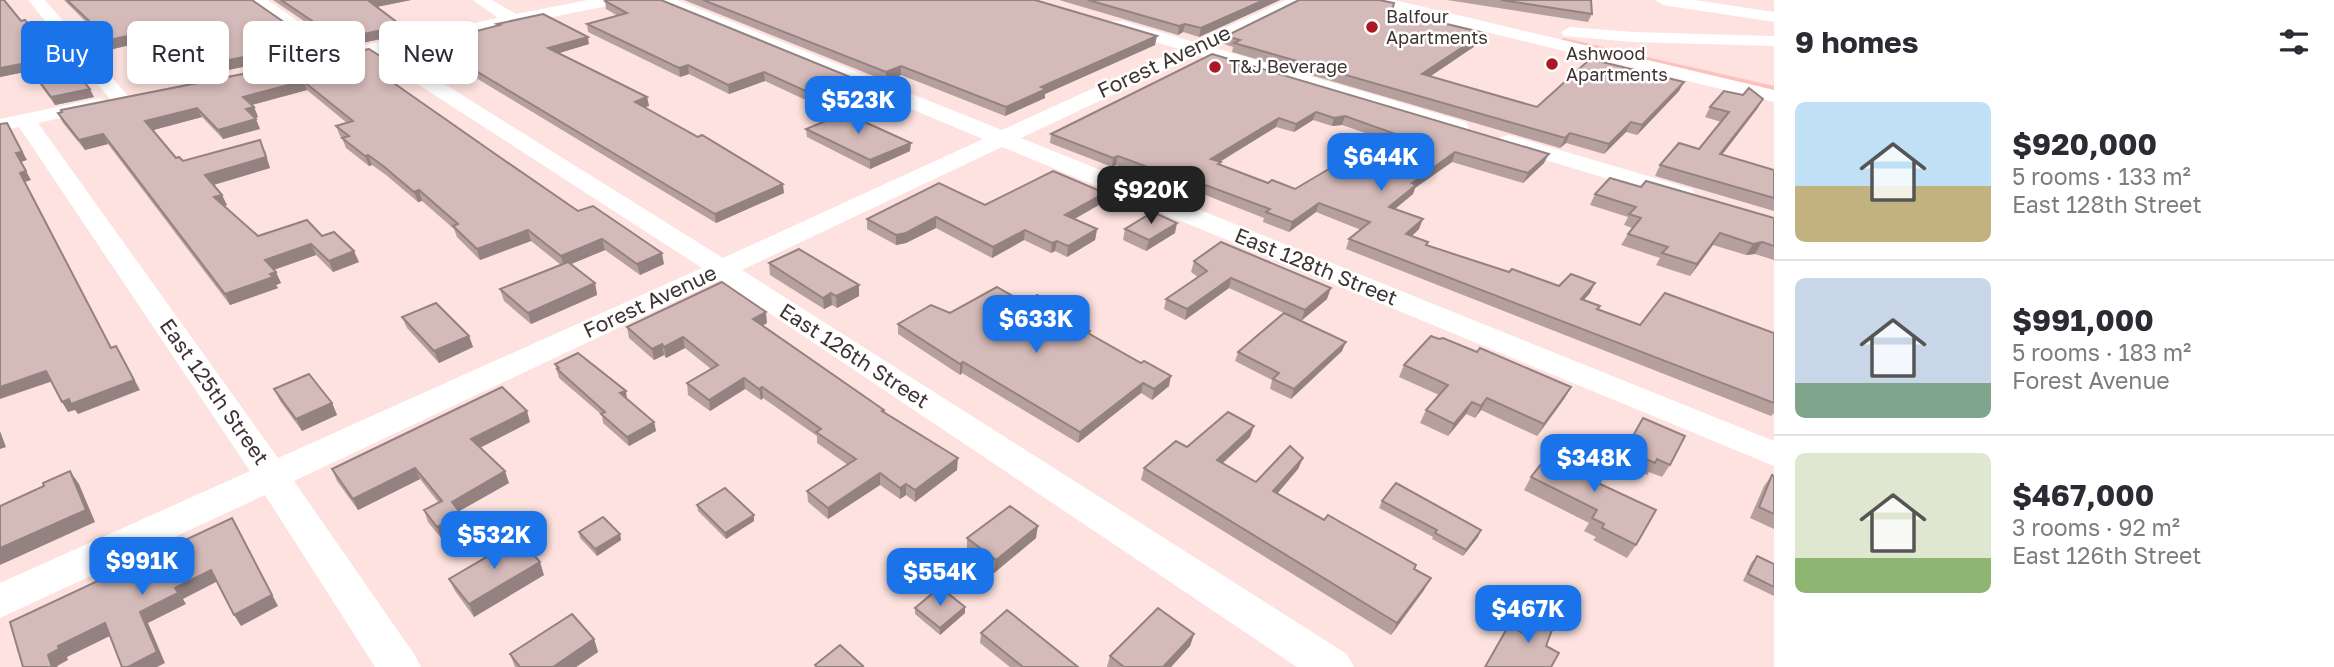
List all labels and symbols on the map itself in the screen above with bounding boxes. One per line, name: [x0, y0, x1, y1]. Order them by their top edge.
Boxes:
place label: Balfour Apartments: [1386, 5, 1488, 48]
street label: Forest Avenue: [1093, 19, 1234, 103]
marker: Balfour Apartments: [1364, 19, 1380, 35]
place label: Ashwood Apartments: [1566, 42, 1668, 85]
place label: T&J Beverage: [1229, 55, 1348, 77]
marker: Ashwood Apartments: [1544, 56, 1560, 72]
marker: T&J Beverage: [1207, 59, 1223, 75]
pin: $523K: [809, 76, 907, 136]
pin: $644K: [1332, 134, 1430, 193]
pin: $920K: [1102, 166, 1200, 226]
street label: East 128th Street: [1231, 222, 1402, 311]
street label: Forest Avenue: [579, 259, 720, 343]
pin: $633K: [987, 296, 1085, 355]
street label: East 126th Street: [775, 297, 934, 413]
street label: East 125th Street: [155, 313, 275, 470]
pin: $348K: [1545, 434, 1643, 494]
pin: $532K: [445, 512, 543, 571]
pin: $991K: [93, 538, 191, 597]
pin: $554K: [891, 548, 989, 608]
pin: $467K: [1479, 586, 1577, 645]

